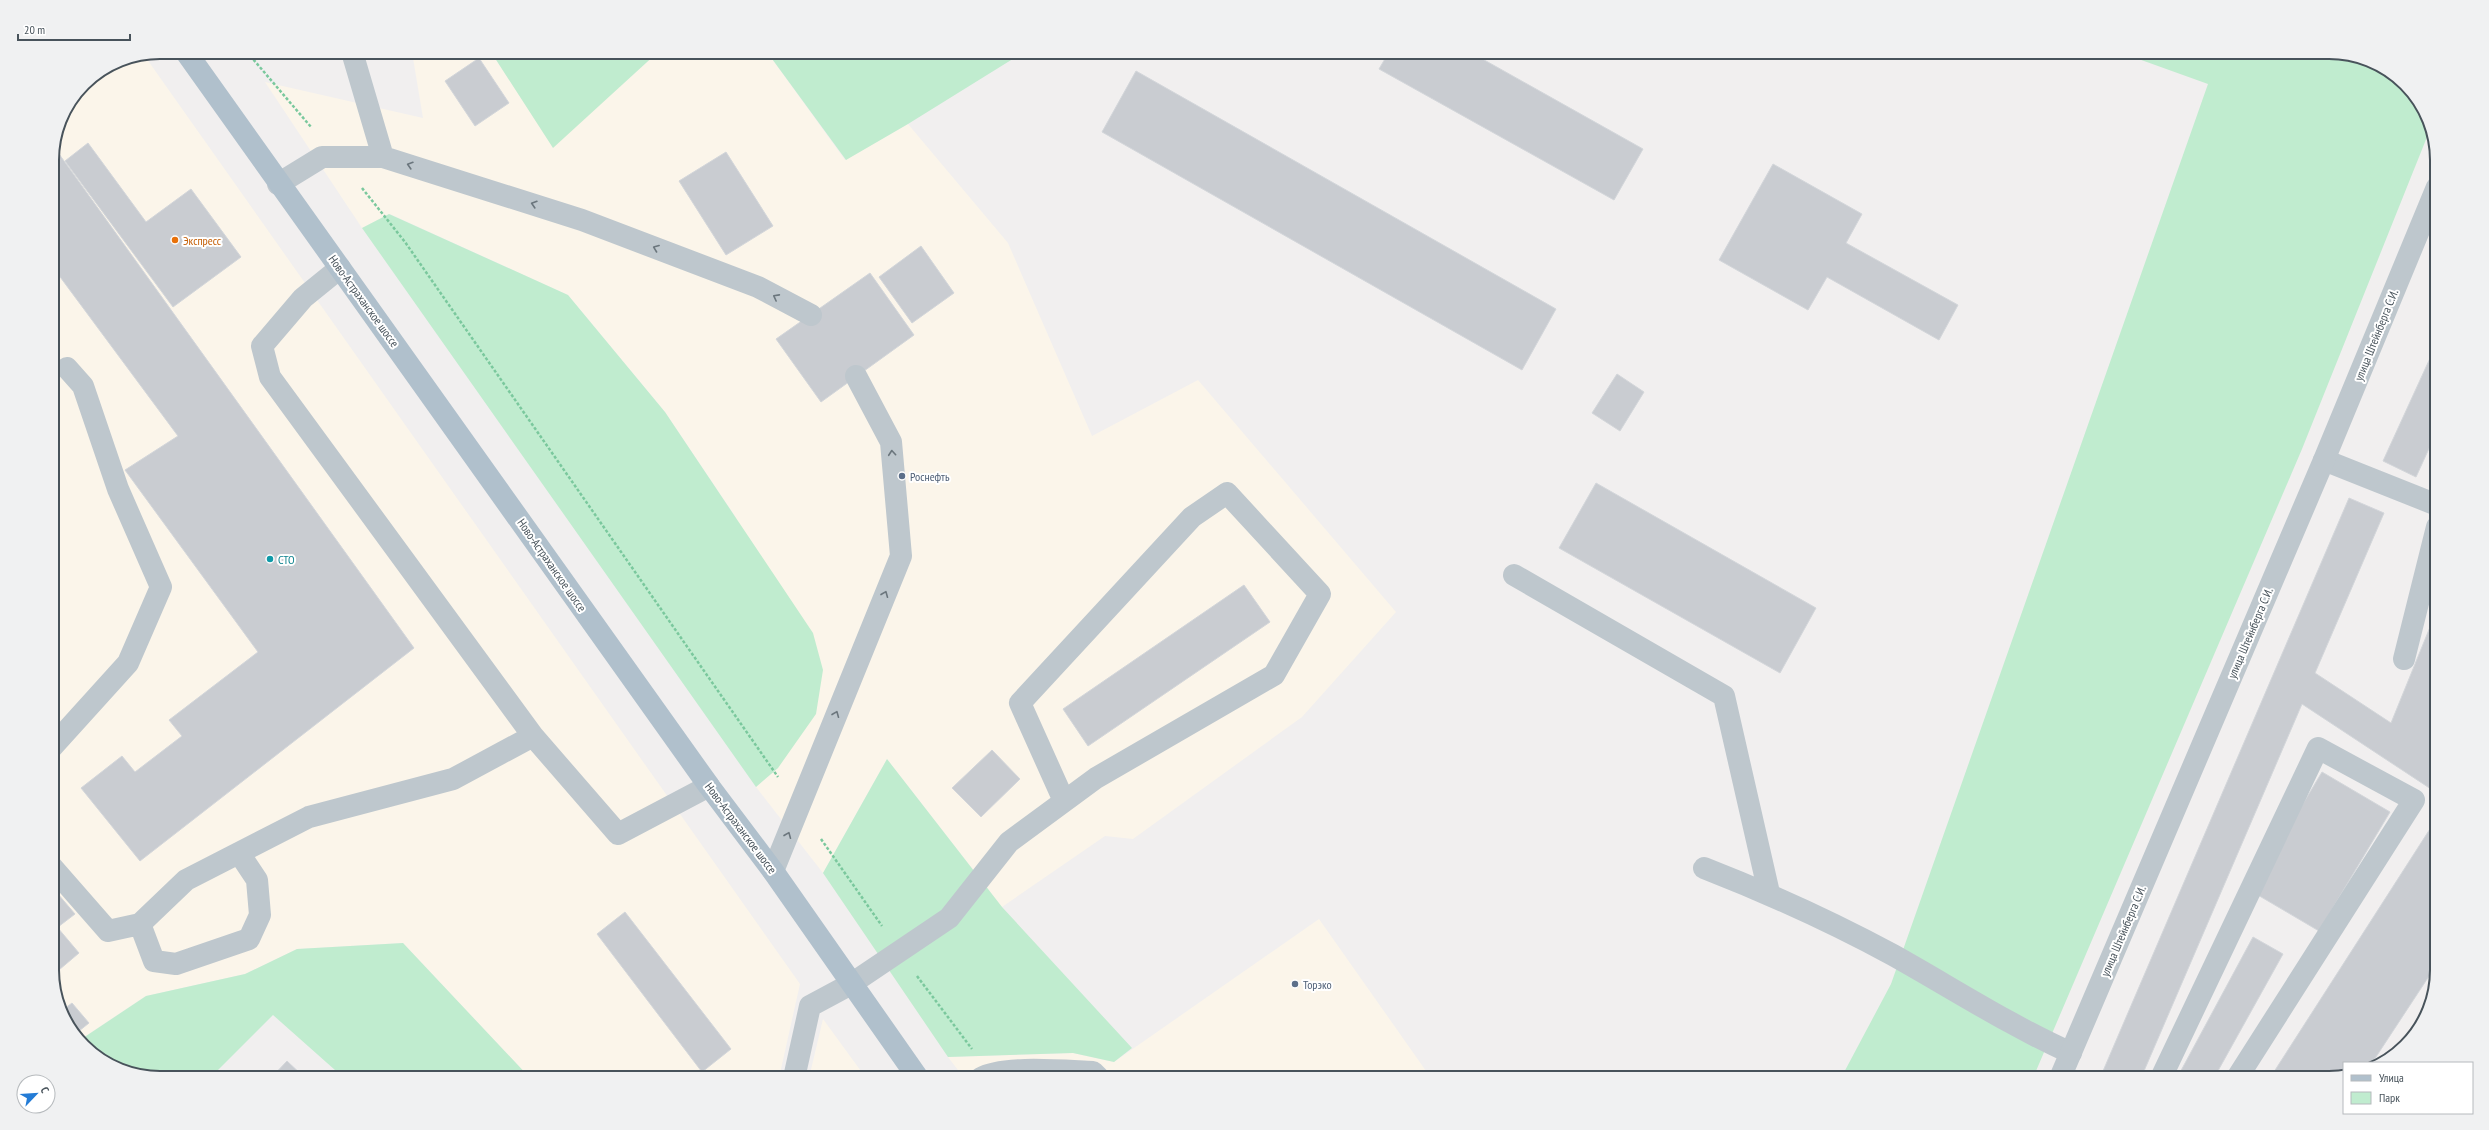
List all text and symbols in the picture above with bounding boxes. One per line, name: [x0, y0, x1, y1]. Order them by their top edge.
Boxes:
scale bar: [18, 16, 130, 42]
text: 20 m: [24, 22, 45, 37]
one-way arrow: [406, 161, 413, 170]
one-way arrow: [530, 201, 537, 209]
place label: Экспресс: [183, 233, 222, 248]
marker: Экспресс: [170, 235, 180, 245]
one-way arrow: [653, 245, 660, 253]
street label: Ново-Астраханское шоссе: [326, 252, 402, 350]
street label: улица Штейнберга С.И.: [2351, 287, 2401, 383]
one-way arrow: [773, 294, 781, 302]
one-way arrow: [888, 450, 897, 456]
place label: Роснефть: [910, 469, 950, 484]
marker: Роснефть: [897, 471, 907, 481]
street label: Ново-Астраханское шоссе: [514, 516, 590, 614]
place label: СТО: [278, 552, 295, 567]
marker: СТО: [265, 554, 275, 564]
street label: улица Штейнберга С.И.: [2224, 585, 2276, 681]
one-way arrow: [881, 590, 889, 597]
one-way arrow: [832, 711, 840, 718]
street label: Ново-Астраханское шоссе: [702, 779, 780, 877]
one-way arrow: [783, 831, 791, 838]
street label: улица Штейнберга С.И.: [2097, 883, 2149, 979]
place label: Торэко: [1303, 977, 1332, 992]
marker: Торэко: [1290, 979, 1300, 989]
legend: [2343, 1062, 2473, 1114]
text: Улица: [2379, 1070, 2404, 1085]
north arrow: [16, 1074, 56, 1114]
text: С: [38, 1085, 52, 1095]
text: Парк: [2379, 1090, 2400, 1105]

